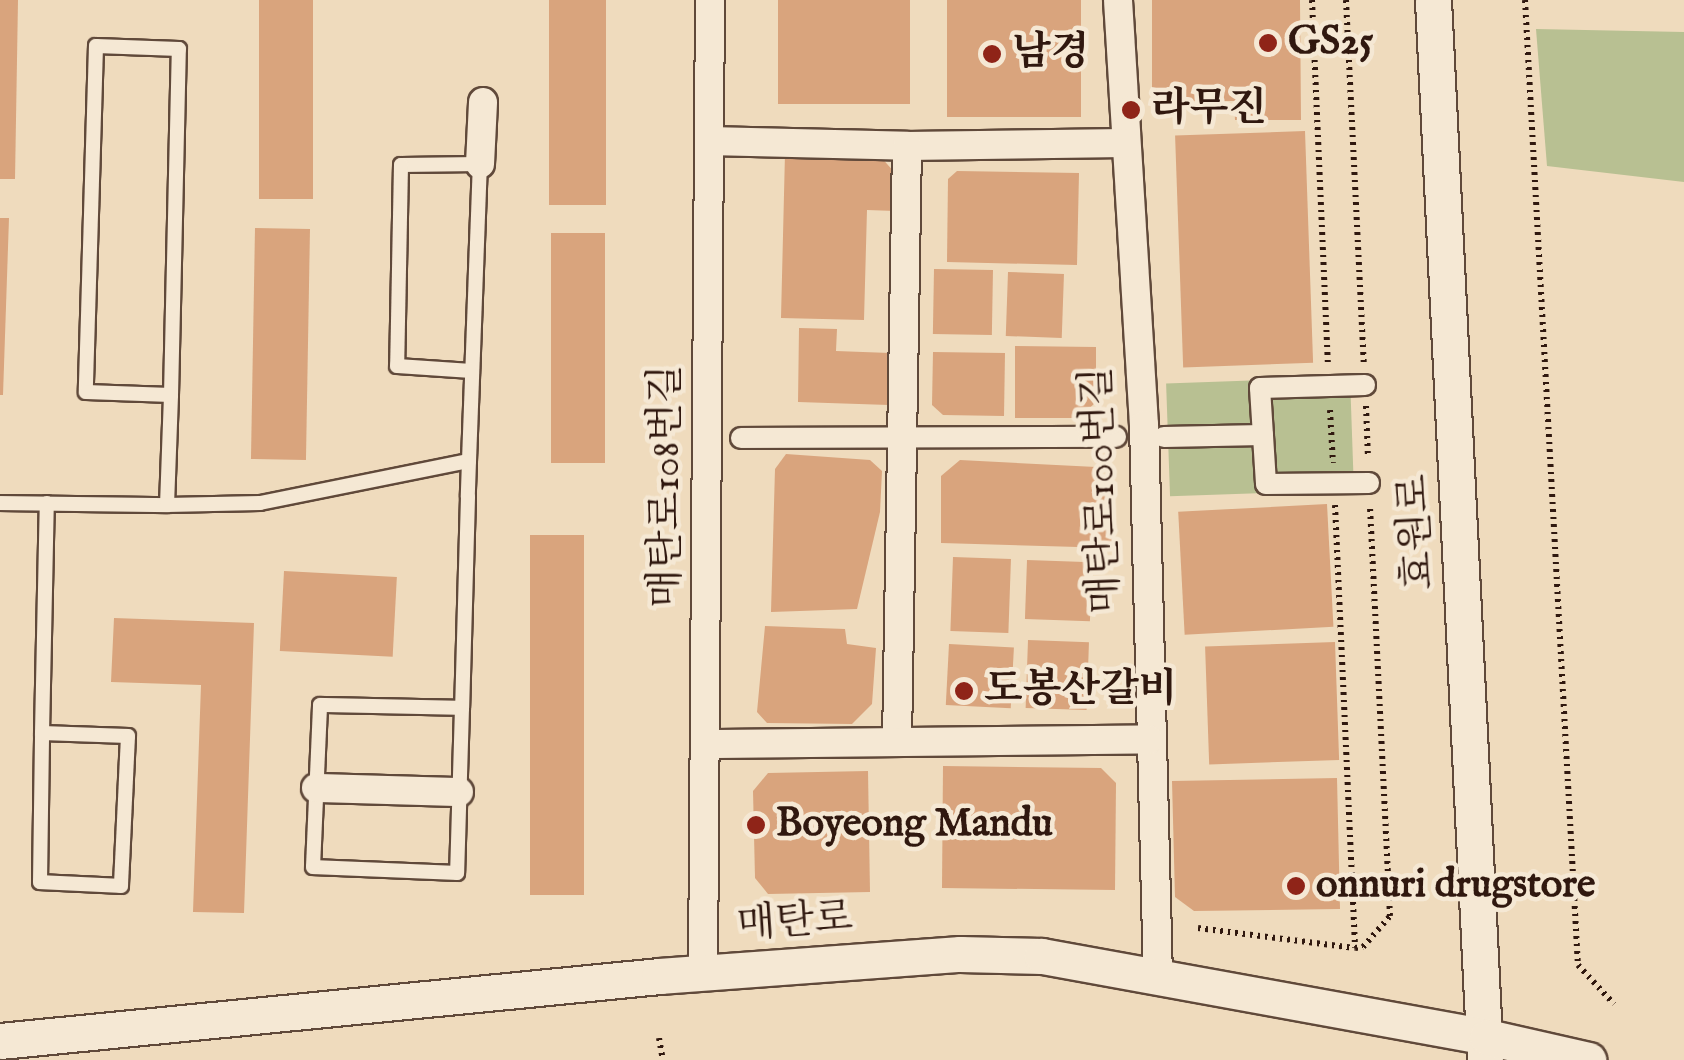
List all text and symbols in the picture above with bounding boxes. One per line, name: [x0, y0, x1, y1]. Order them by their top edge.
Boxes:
place label: GS25: [1288, 19, 1373, 67]
place label: 남경: [1012, 30, 1089, 78]
marker: GS25: [1257, 32, 1279, 54]
marker: 남경: [981, 43, 1003, 65]
place label: 라무진: [1151, 86, 1267, 134]
marker: 라무진: [1120, 99, 1142, 121]
street label: 매탄로108번길: [644, 364, 692, 608]
street label: 매탄로100번길: [1075, 366, 1131, 614]
street label: 효원로: [1391, 473, 1445, 591]
place label: 도봉산갈비: [984, 667, 1177, 715]
marker: 도봉산갈비: [953, 680, 975, 702]
place label: Boyeong Mandu: [776, 801, 1053, 849]
marker: Boyeong Mandu: [745, 814, 767, 836]
place label: onnuri drugstore: [1316, 862, 1595, 910]
marker: onnuri drugstore: [1285, 875, 1307, 897]
street label: 매탄로: [736, 895, 854, 951]

